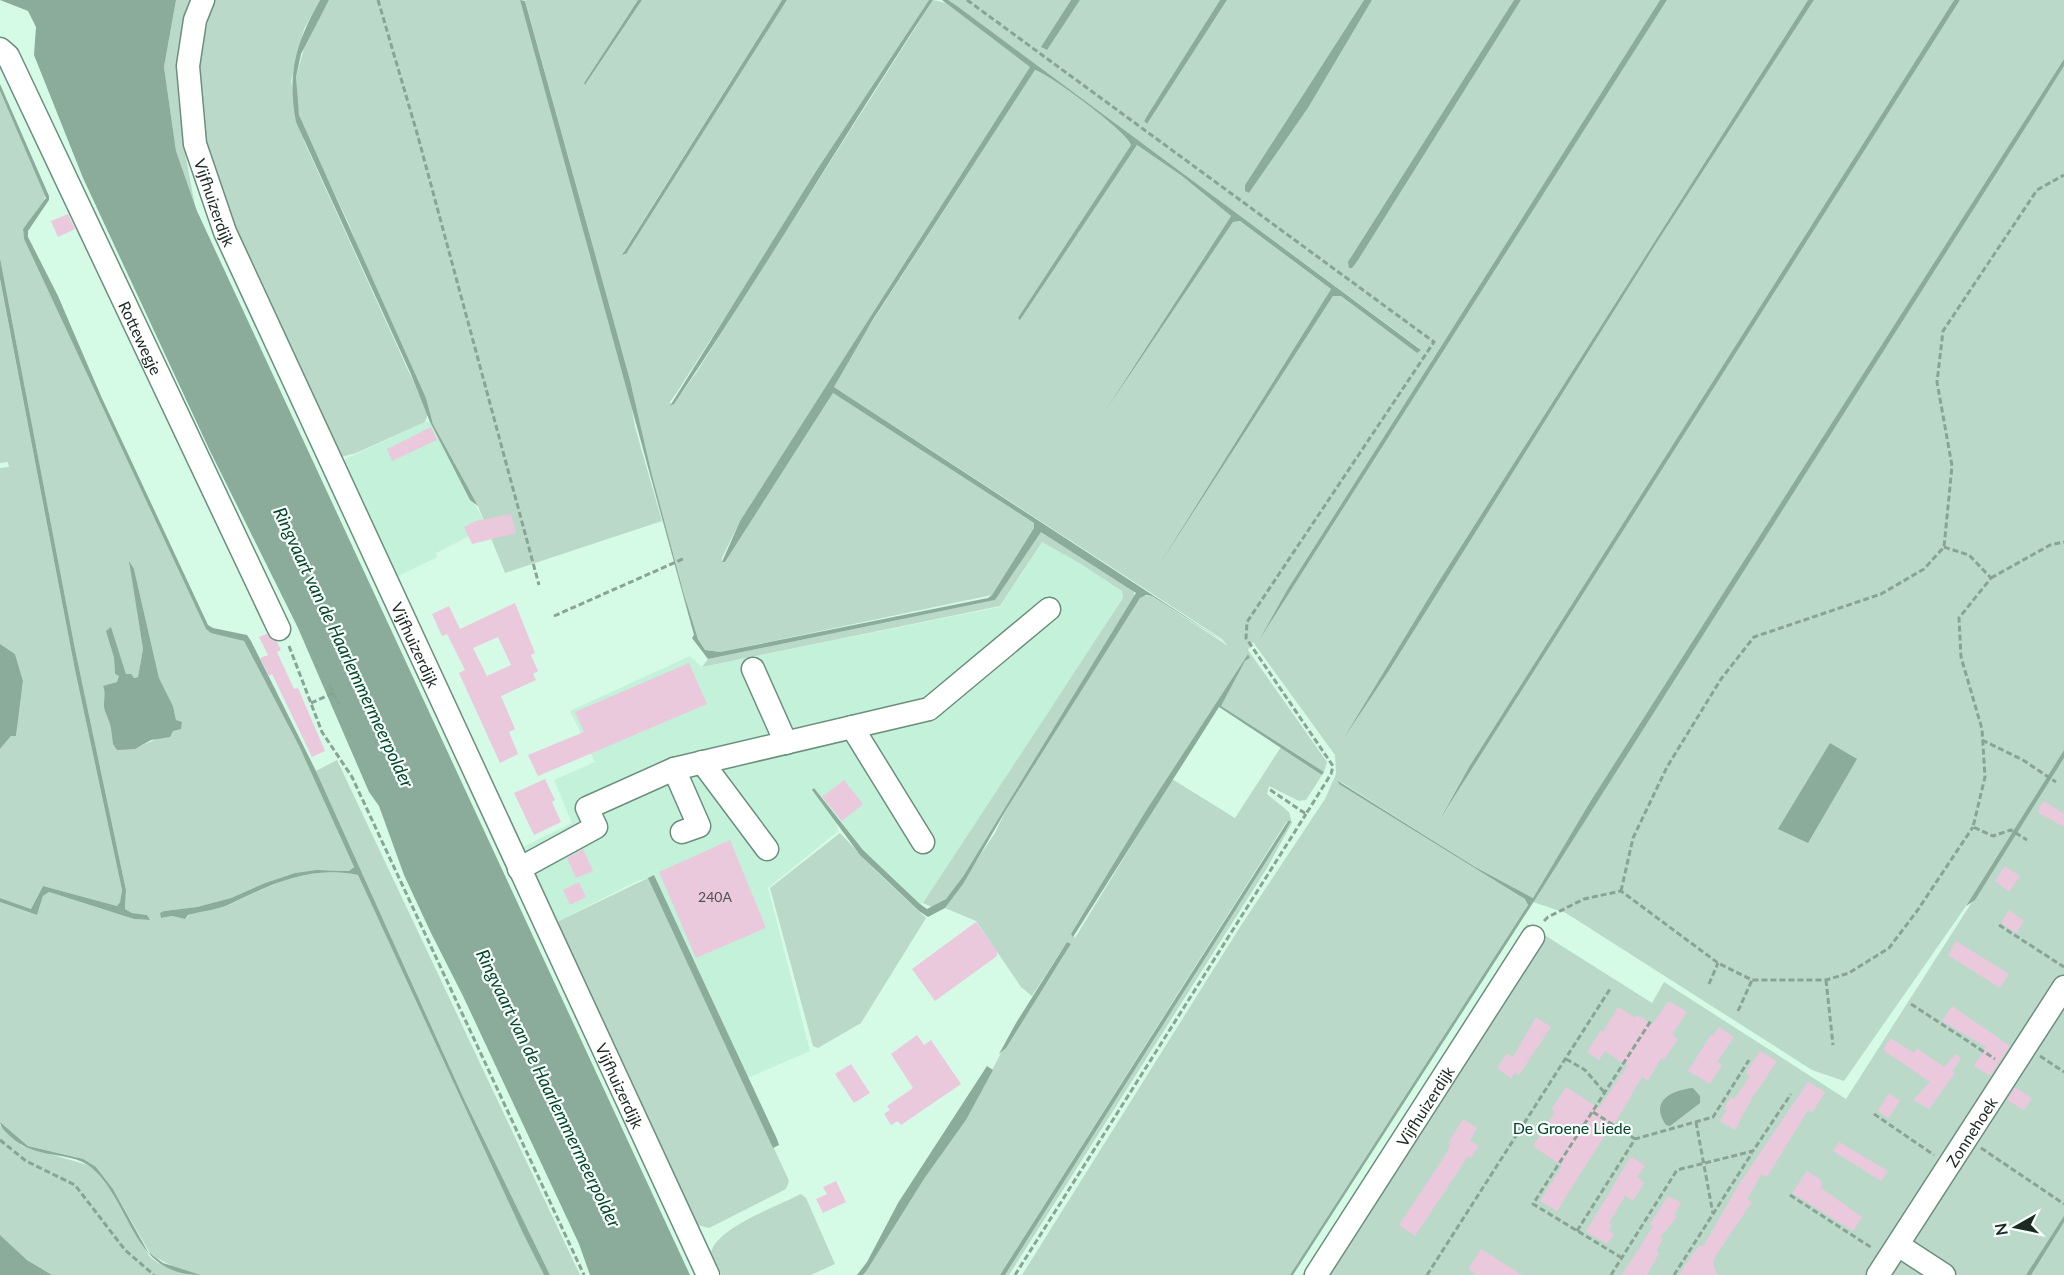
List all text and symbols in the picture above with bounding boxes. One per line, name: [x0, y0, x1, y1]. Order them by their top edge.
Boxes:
street label: Vijfhuizerdijk: [191, 156, 240, 250]
street label: Rottewegje: [116, 298, 167, 377]
water label: Ringvaart van de Haarlemmermeerpolder: [269, 503, 419, 791]
street label: Vijfhuizerdijk: [388, 599, 444, 691]
house number: 240A: [698, 888, 732, 905]
water label: Ringvaart van de Haarlemmermeerpolder: [472, 945, 627, 1231]
street label: Vijfhuizerdijk: [592, 1040, 649, 1132]
street label: Vijfhuizerdijk: [1392, 1061, 1458, 1150]
street label: Zonnehoek: [1941, 1092, 2001, 1170]
park label: De Groene Liede: [1513, 1118, 1631, 1137]
north arrow: [1986, 1197, 2046, 1257]
text: N: [1990, 1222, 2011, 1237]

